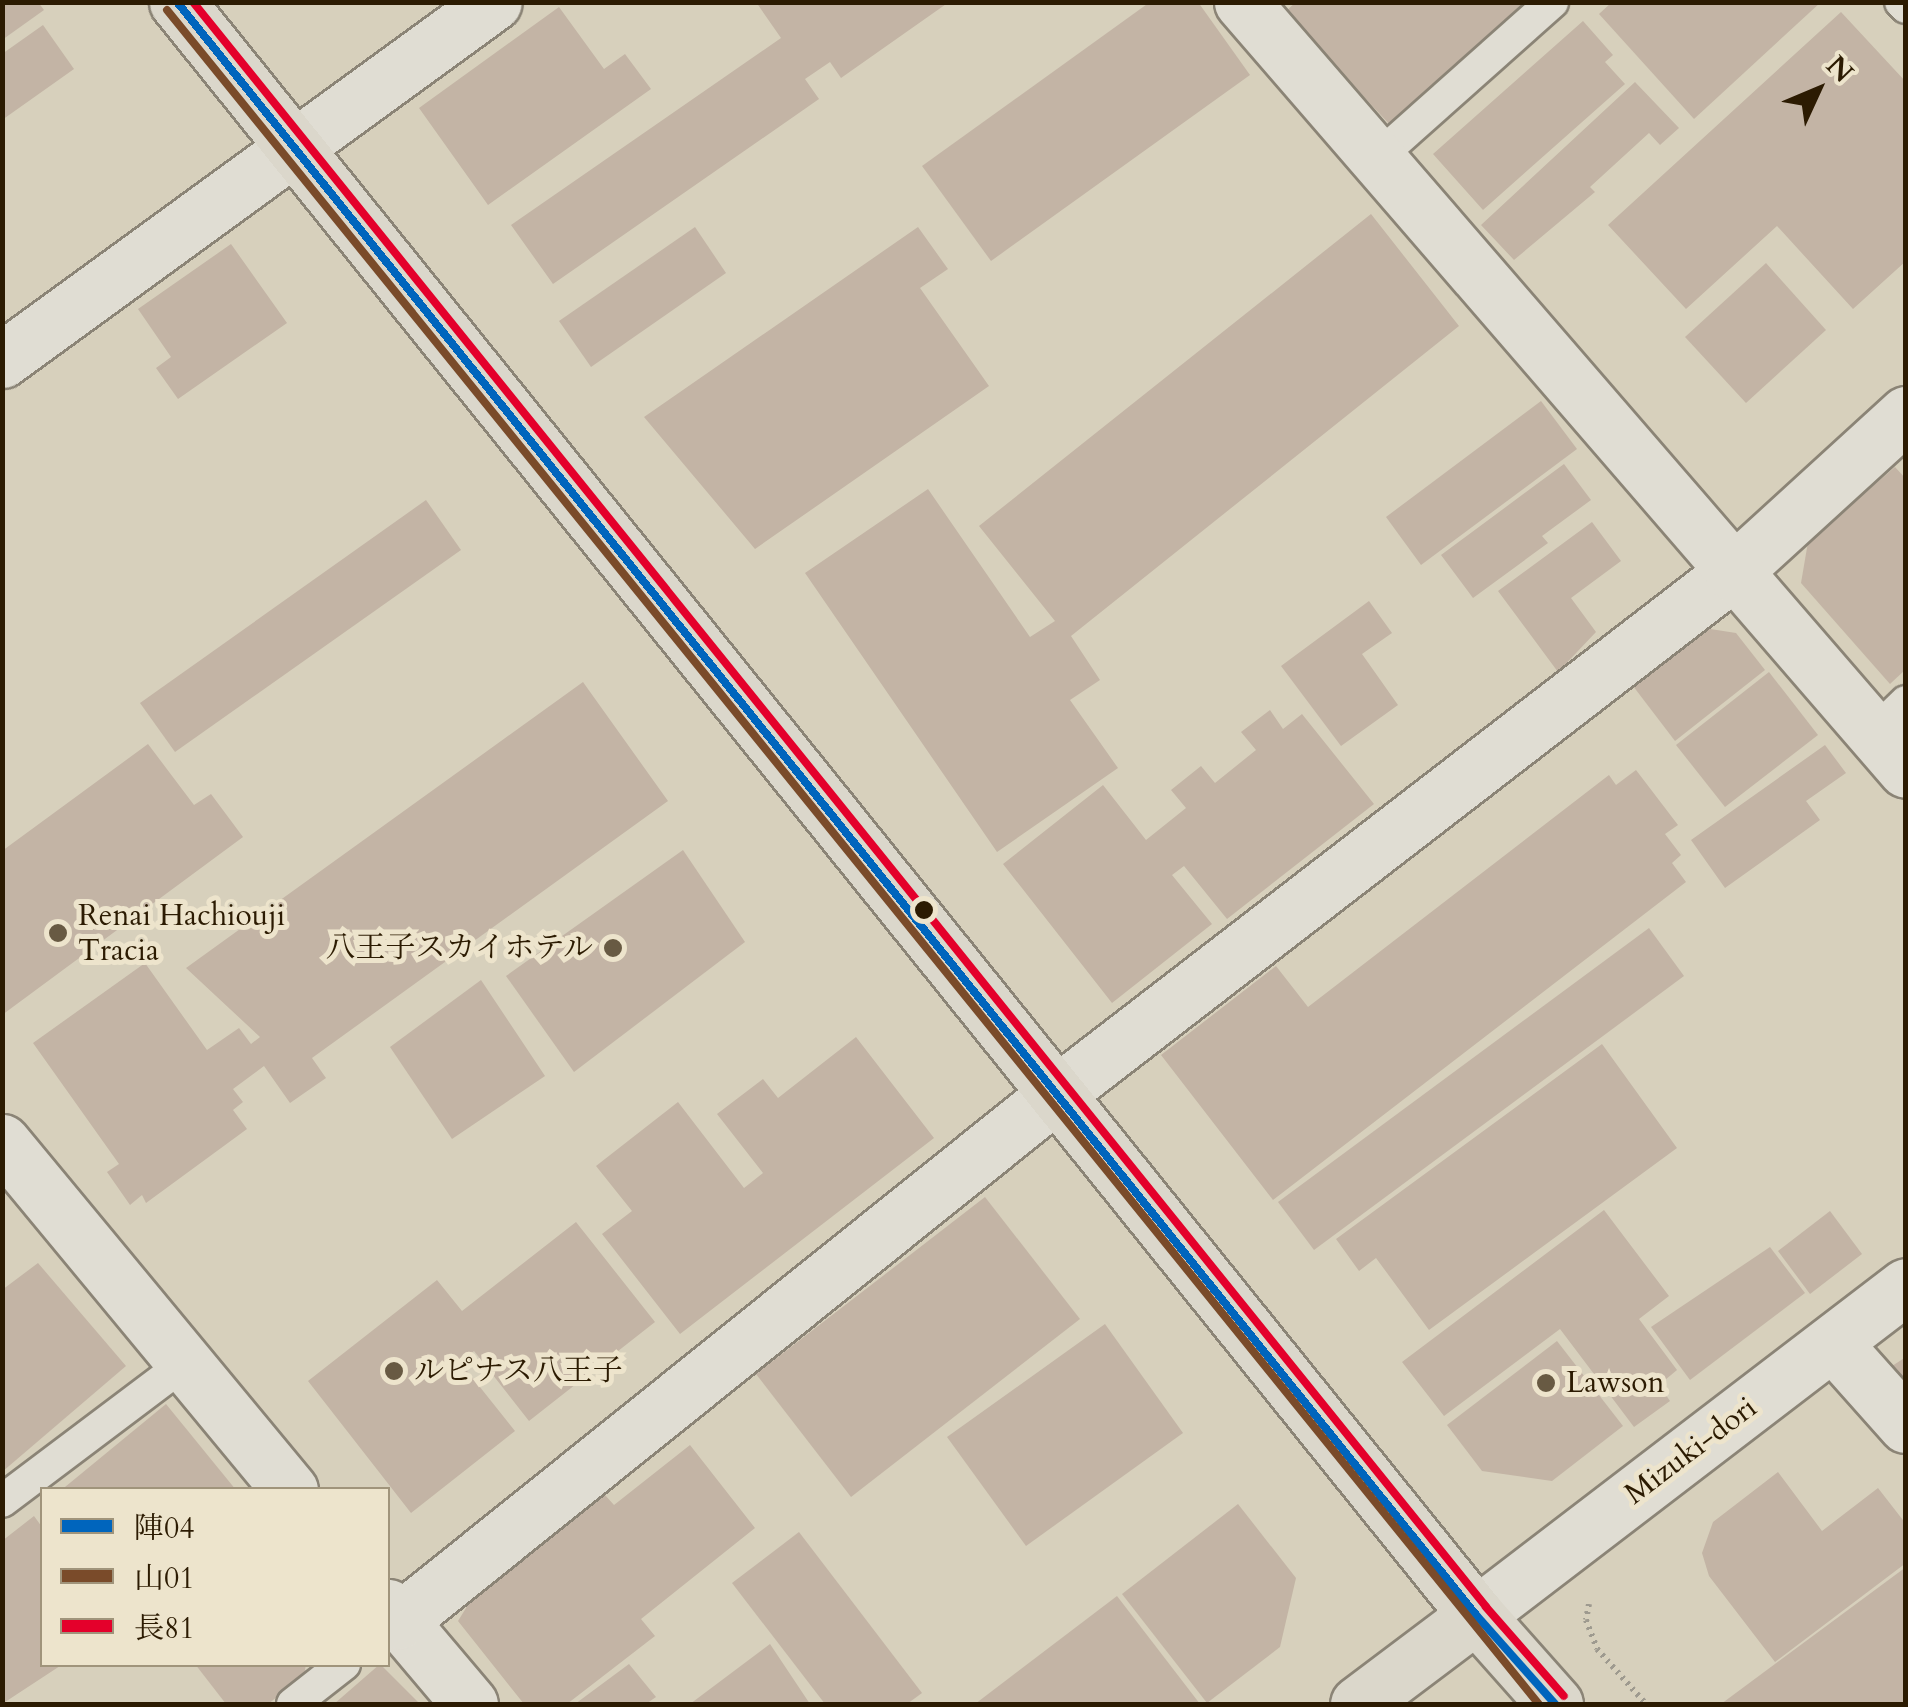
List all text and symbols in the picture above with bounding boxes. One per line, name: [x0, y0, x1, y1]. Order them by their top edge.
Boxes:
north arrow: [1768, 40, 1868, 140]
text: N: [1817, 47, 1862, 91]
place label: Renai Hachiouji Tracia: [78, 898, 285, 968]
unlabelled marker: [914, 900, 934, 920]
marker: Renai Hachiouji Tracia: [47, 922, 69, 944]
place label: 八王子スカイホテル: [323, 930, 593, 966]
marker: 八王子スカイホテル: [602, 937, 624, 959]
place label: ルピナス八王子: [414, 1353, 624, 1389]
marker: ルピナス八王子: [383, 1360, 405, 1382]
place label: Lawson: [1566, 1365, 1664, 1401]
marker: Lawson: [1535, 1372, 1557, 1394]
street label: Mizuki-dori: [1618, 1390, 1764, 1512]
legend: [40, 1487, 390, 1667]
text: 陣04: [134, 1508, 195, 1549]
text: 山01: [134, 1558, 195, 1599]
text: 長81: [134, 1608, 195, 1649]

